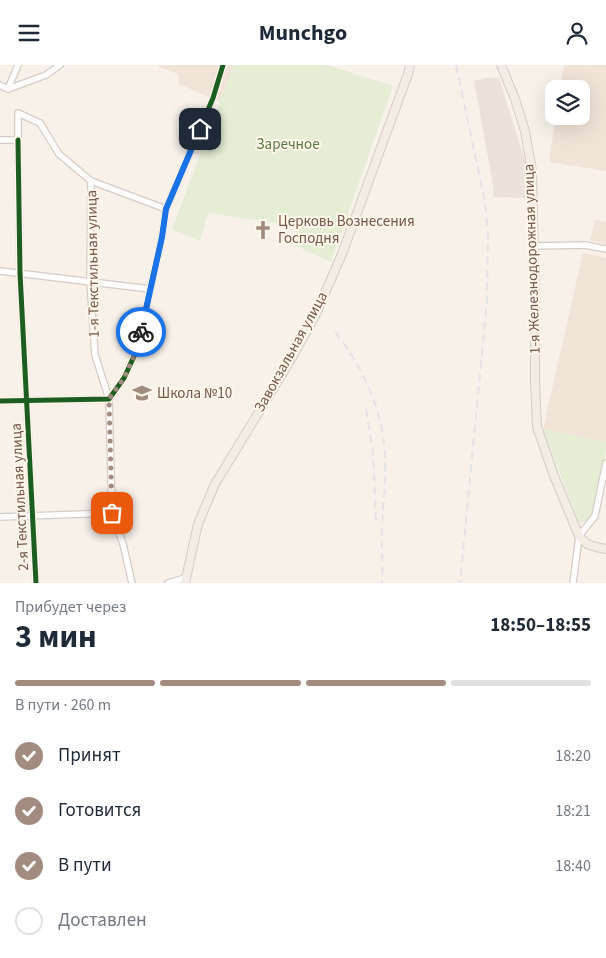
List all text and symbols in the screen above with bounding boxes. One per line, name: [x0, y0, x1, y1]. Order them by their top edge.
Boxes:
text: Munchgo: [259, 17, 347, 49]
icon: menu: [15, 19, 43, 47]
icon: person: [563, 19, 591, 47]
map controls: [545, 80, 590, 125]
button: layers: [545, 80, 590, 125]
pin: [179, 108, 221, 150]
icon: home: [186, 115, 214, 143]
park label: Заречное: [256, 134, 320, 155]
street label: 1-я Железнодорожная улица: [518, 164, 546, 354]
street label: 1-я Текстильная улица: [81, 190, 105, 338]
place label: Церковь Вознесения Господня: [278, 211, 415, 249]
church icon: Церковь Вознесения Господня: [252, 219, 274, 241]
street label: Завокзальная улица: [249, 288, 333, 416]
courier: [116, 307, 166, 357]
icon: bike: [127, 318, 155, 346]
school or university icon: Школа №10: [131, 382, 153, 404]
place label: Школа №10: [157, 383, 232, 404]
street label: 2-я Текстильная улица: [6, 423, 34, 571]
pin: [91, 492, 133, 534]
icon: bag: [98, 499, 126, 527]
text: Прибудет через: [15, 596, 126, 618]
text: 18:50–18:55: [490, 612, 591, 639]
text: 3 мин: [15, 614, 97, 660]
text: В пути · 260 m: [15, 694, 111, 716]
icon: check: [15, 742, 43, 770]
text: Принят: [58, 742, 121, 769]
text: 18:20: [555, 745, 591, 767]
icon: check: [15, 797, 43, 825]
text: Готовится: [58, 797, 141, 824]
text: 18:21: [555, 800, 591, 822]
icon: check: [15, 852, 43, 880]
text: В пути: [58, 852, 112, 879]
text: 18:40: [555, 855, 591, 877]
text: Доставлен: [58, 907, 147, 934]

